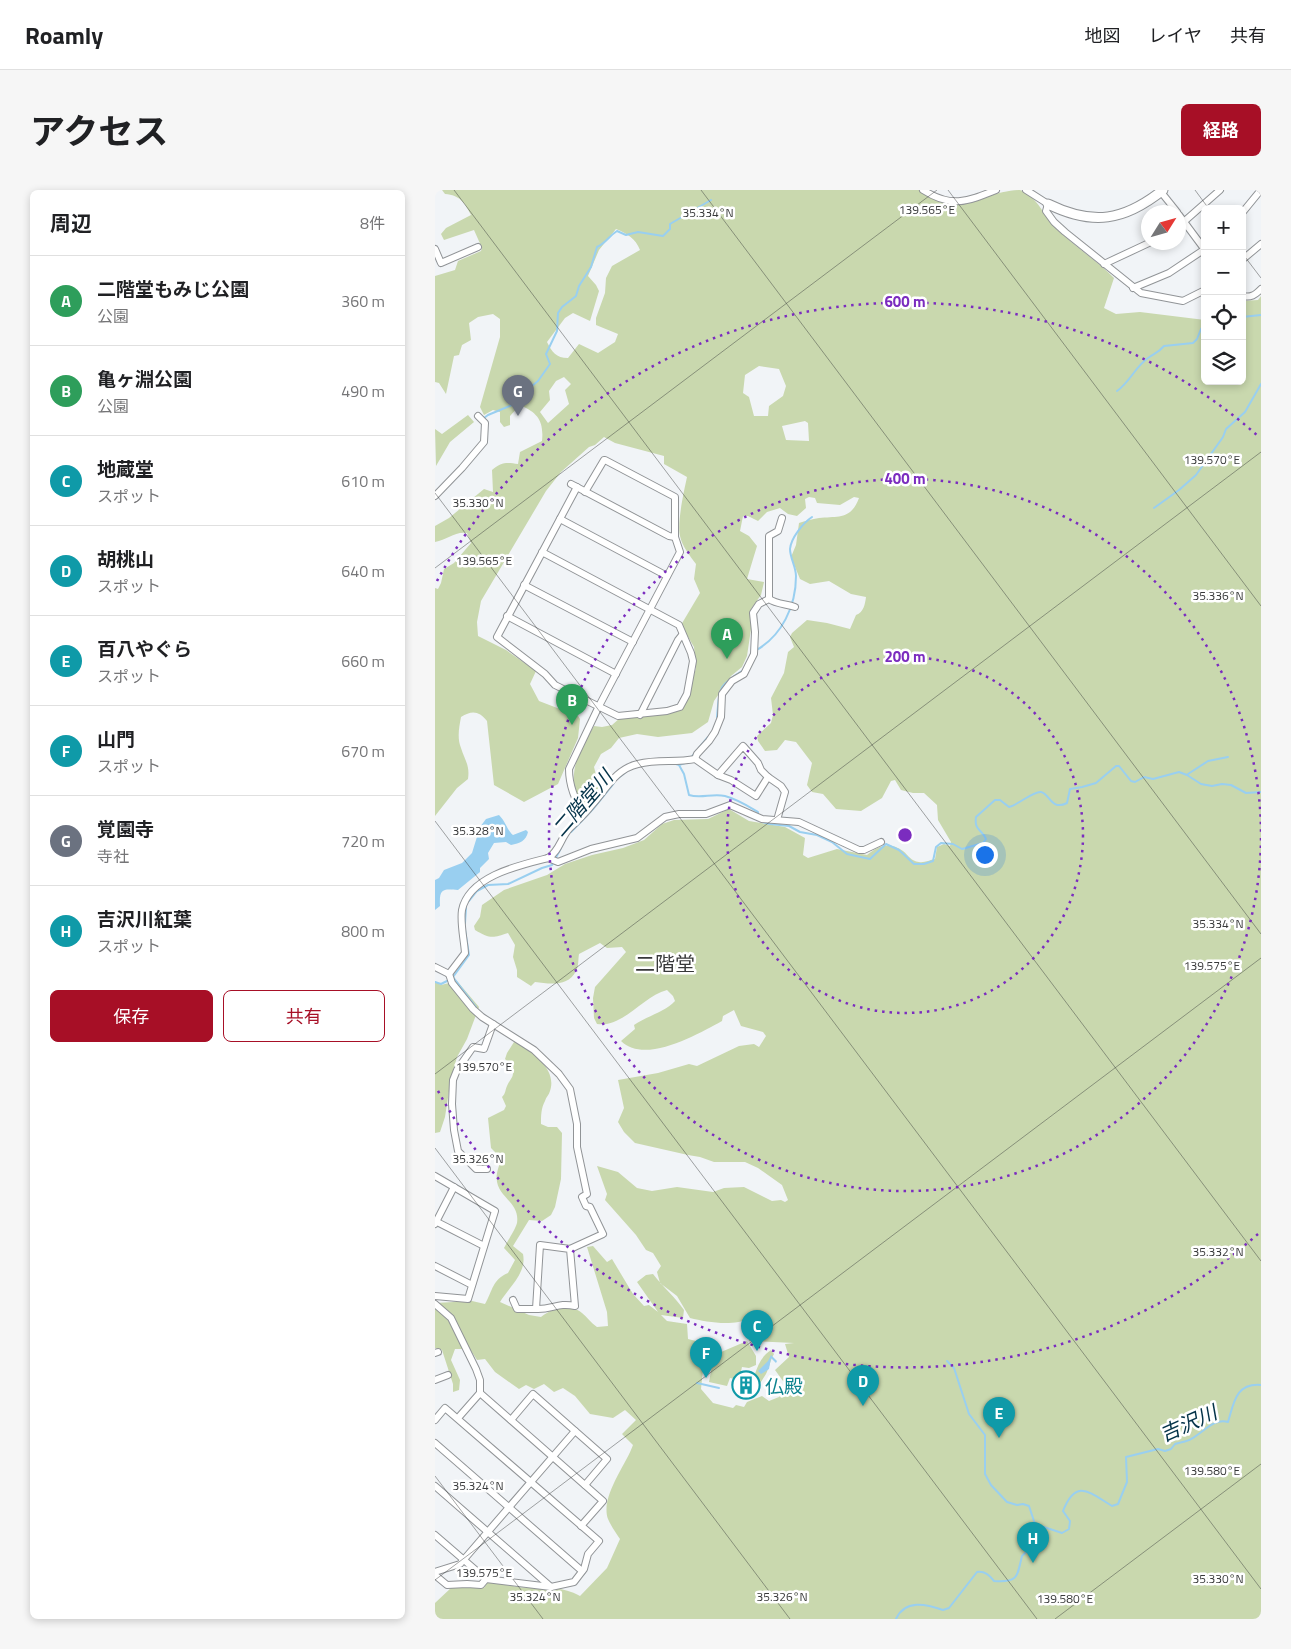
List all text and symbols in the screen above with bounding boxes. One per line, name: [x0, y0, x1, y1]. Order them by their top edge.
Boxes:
text: Roamly: [25, 17, 103, 53]
text: 地図: [1085, 22, 1121, 49]
text: レイヤ: [1149, 22, 1202, 49]
text: 共有: [1230, 22, 1266, 49]
text: アクセス: [30, 104, 168, 158]
button: 経路: [1181, 104, 1261, 156]
text: 139.565°E: [899, 200, 955, 219]
text: 35.334°N: [682, 203, 734, 222]
north arrow: [1141, 205, 1186, 250]
map controls: [1201, 205, 1246, 385]
button: +: [1201, 205, 1246, 250]
text: 周辺: [50, 207, 92, 239]
text: 8件: [360, 211, 385, 235]
button: −: [1201, 250, 1246, 295]
text: 二階堂もみじ公園: [97, 274, 249, 303]
text: A: [61, 289, 71, 313]
text: 360 m: [341, 289, 385, 313]
text: 600 m: [884, 290, 926, 313]
button: locate: [1201, 295, 1246, 340]
text: 公園: [97, 304, 129, 328]
button: layers: [1201, 340, 1246, 385]
text: 亀ヶ淵公園: [97, 364, 192, 393]
pin: G: [502, 375, 534, 416]
text: B: [61, 379, 71, 403]
text: 490 m: [341, 379, 385, 403]
text: 公園: [97, 394, 129, 418]
text: 139.570°E: [1184, 450, 1240, 469]
text: 地蔵堂: [97, 454, 154, 483]
text: 400 m: [884, 467, 926, 490]
text: C: [62, 469, 70, 493]
text: 610 m: [341, 469, 385, 493]
text: スポット: [97, 484, 161, 508]
text: 35.330°N: [452, 493, 504, 512]
text: 胡桃山: [97, 544, 154, 573]
text: 139.565°E: [456, 551, 512, 570]
text: D: [61, 559, 71, 583]
text: 640 m: [341, 559, 385, 583]
text: スポット: [97, 574, 161, 598]
text: 35.336°N: [1192, 586, 1244, 605]
pin: A: [711, 618, 743, 659]
text: 百八やぐら: [97, 634, 192, 663]
text: 200 m: [884, 645, 926, 668]
text: E: [62, 649, 70, 673]
text: 660 m: [341, 649, 385, 673]
text: スポット: [97, 664, 161, 688]
pin: B: [556, 684, 588, 725]
text: 山門: [97, 724, 135, 753]
text: F: [62, 739, 70, 763]
text: 670 m: [341, 739, 385, 763]
text: スポット: [97, 754, 161, 778]
water label: 二階堂川: [544, 761, 621, 843]
text: 覚園寺: [97, 814, 154, 843]
text: 35.328°N: [452, 821, 504, 840]
centre of rings: [896, 826, 914, 844]
text: G: [61, 829, 71, 853]
text: 720 m: [341, 829, 385, 853]
your location: [972, 842, 998, 868]
text: 寺社: [97, 844, 129, 868]
text: 吉沢川紅葉: [97, 904, 192, 933]
text: 35.334°N: [1192, 914, 1244, 933]
text: H: [61, 919, 71, 943]
text: 800 m: [341, 919, 385, 943]
text: スポット: [97, 934, 161, 958]
district label: 二階堂: [635, 948, 695, 979]
text: 139.575°E: [1184, 956, 1240, 975]
button: 保存: [50, 990, 213, 1042]
button: 共有: [223, 990, 385, 1042]
text: 139.570°E: [456, 1057, 512, 1076]
text: 35.326°N: [452, 1149, 504, 1168]
text: 35.332°N: [1192, 1242, 1244, 1261]
pin: C: [741, 1310, 773, 1351]
pin: F: [690, 1337, 722, 1378]
pin: D: [847, 1365, 879, 1406]
building icon: 仏殿: [731, 1370, 761, 1400]
place label: 仏殿: [765, 1371, 803, 1400]
water label: 吉沢川: [1154, 1396, 1224, 1449]
pin: E: [983, 1397, 1015, 1438]
text: 139.580°E: [1184, 1461, 1240, 1480]
text: 35.324°N: [452, 1476, 504, 1495]
pin: H: [1017, 1522, 1049, 1563]
text: 139.575°E: [456, 1563, 512, 1582]
text: 35.330°N: [1192, 1569, 1244, 1588]
text: 35.324°N: [509, 1587, 561, 1606]
text: 35.326°N: [756, 1587, 808, 1606]
text: 139.580°E: [1037, 1589, 1093, 1608]

